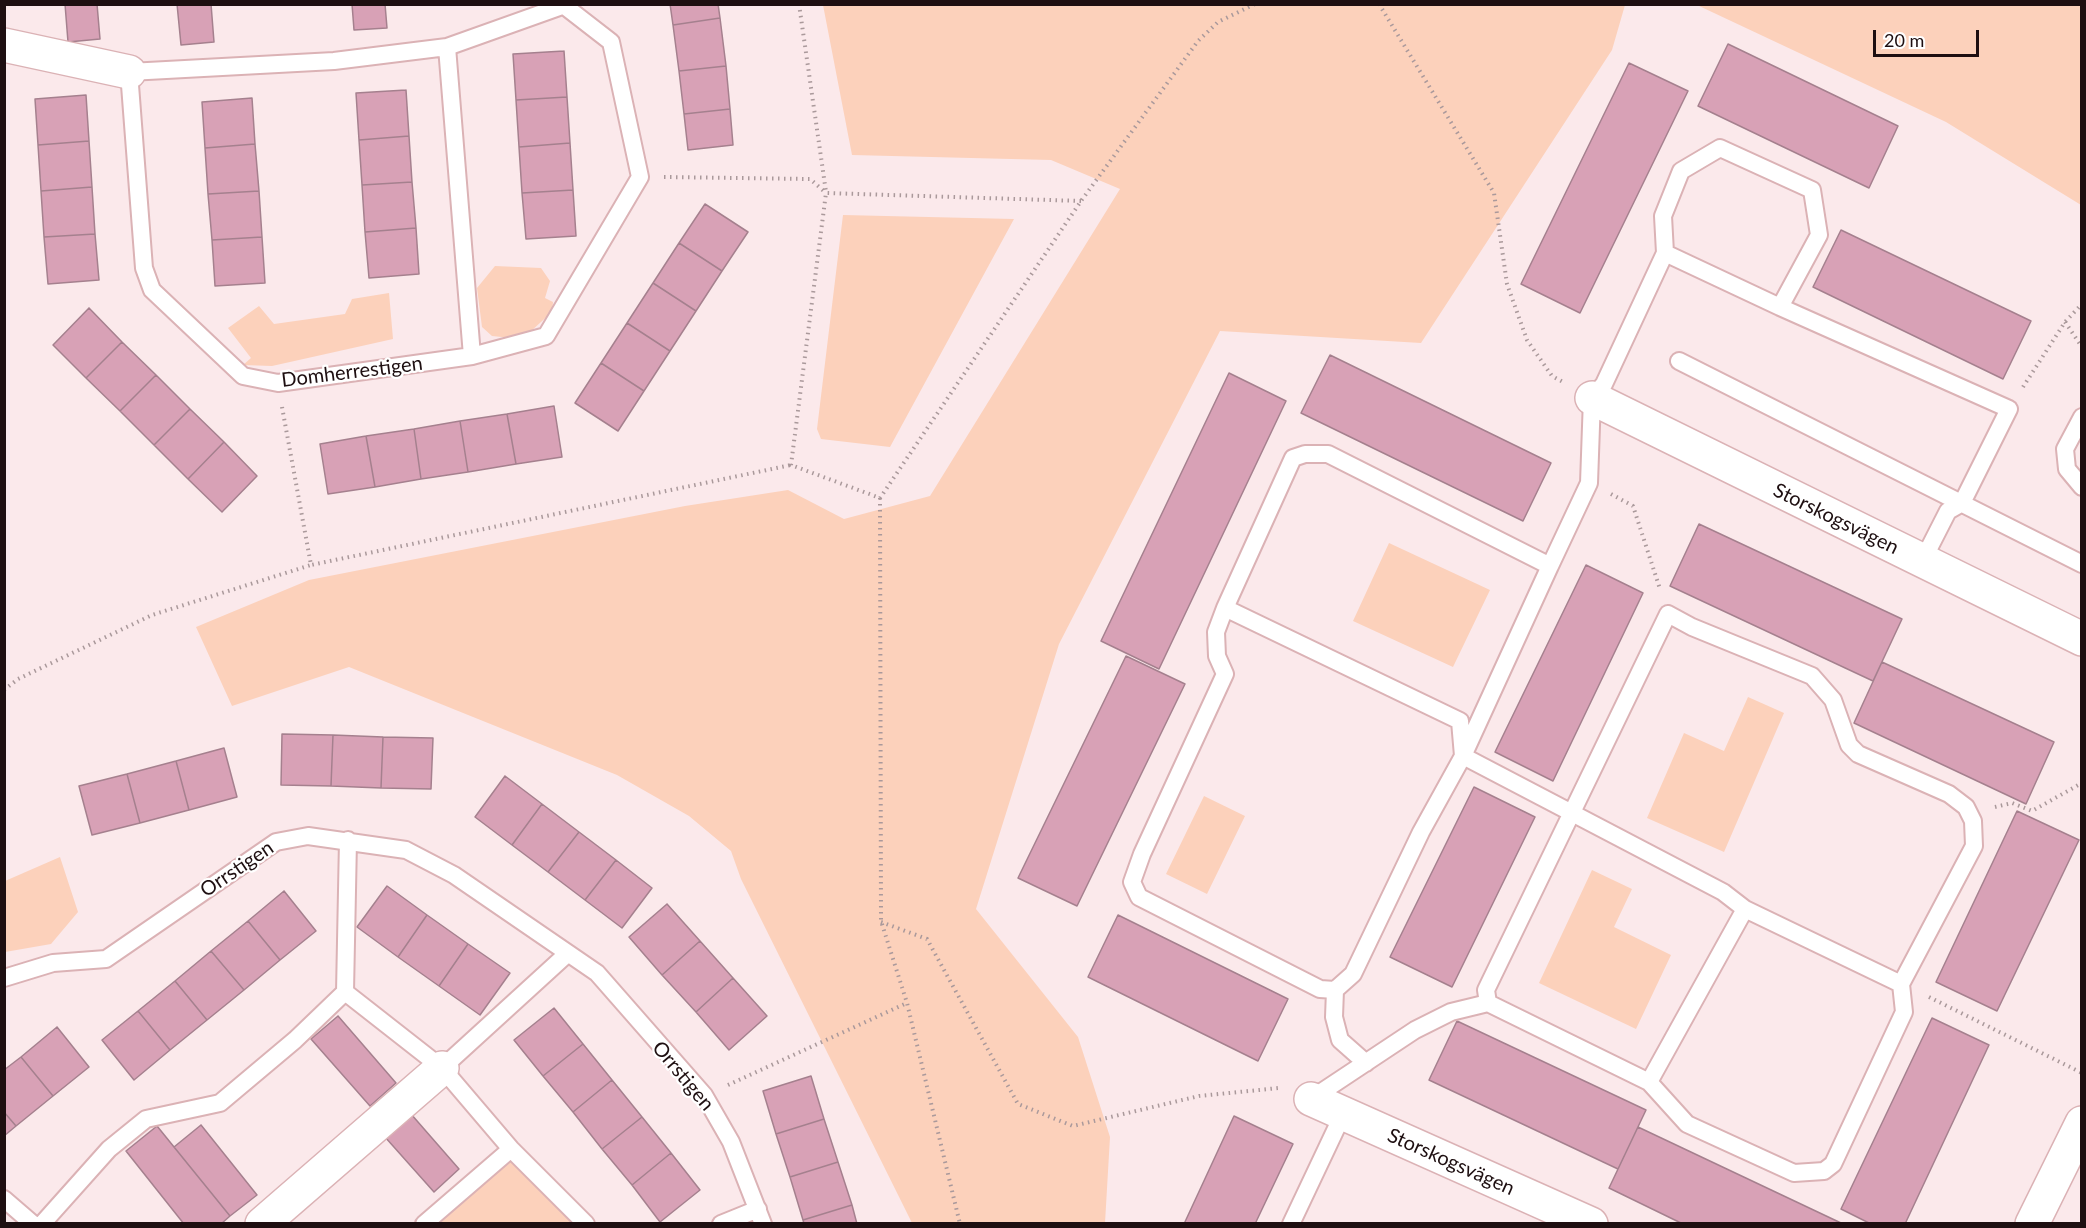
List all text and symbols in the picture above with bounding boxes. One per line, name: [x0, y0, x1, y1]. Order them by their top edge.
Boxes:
scale bar: [1876, 18, 1982, 56]
text: 20 m: [1884, 29, 1924, 51]
street label: Domherrestigen: [280, 351, 424, 393]
street label: Storskogsvägen: [1769, 478, 1903, 560]
street label: Orrstigen: [196, 836, 278, 902]
street label: Orrstigen: [647, 1036, 719, 1116]
street label: Storskogsvägen: [1384, 1123, 1518, 1201]

